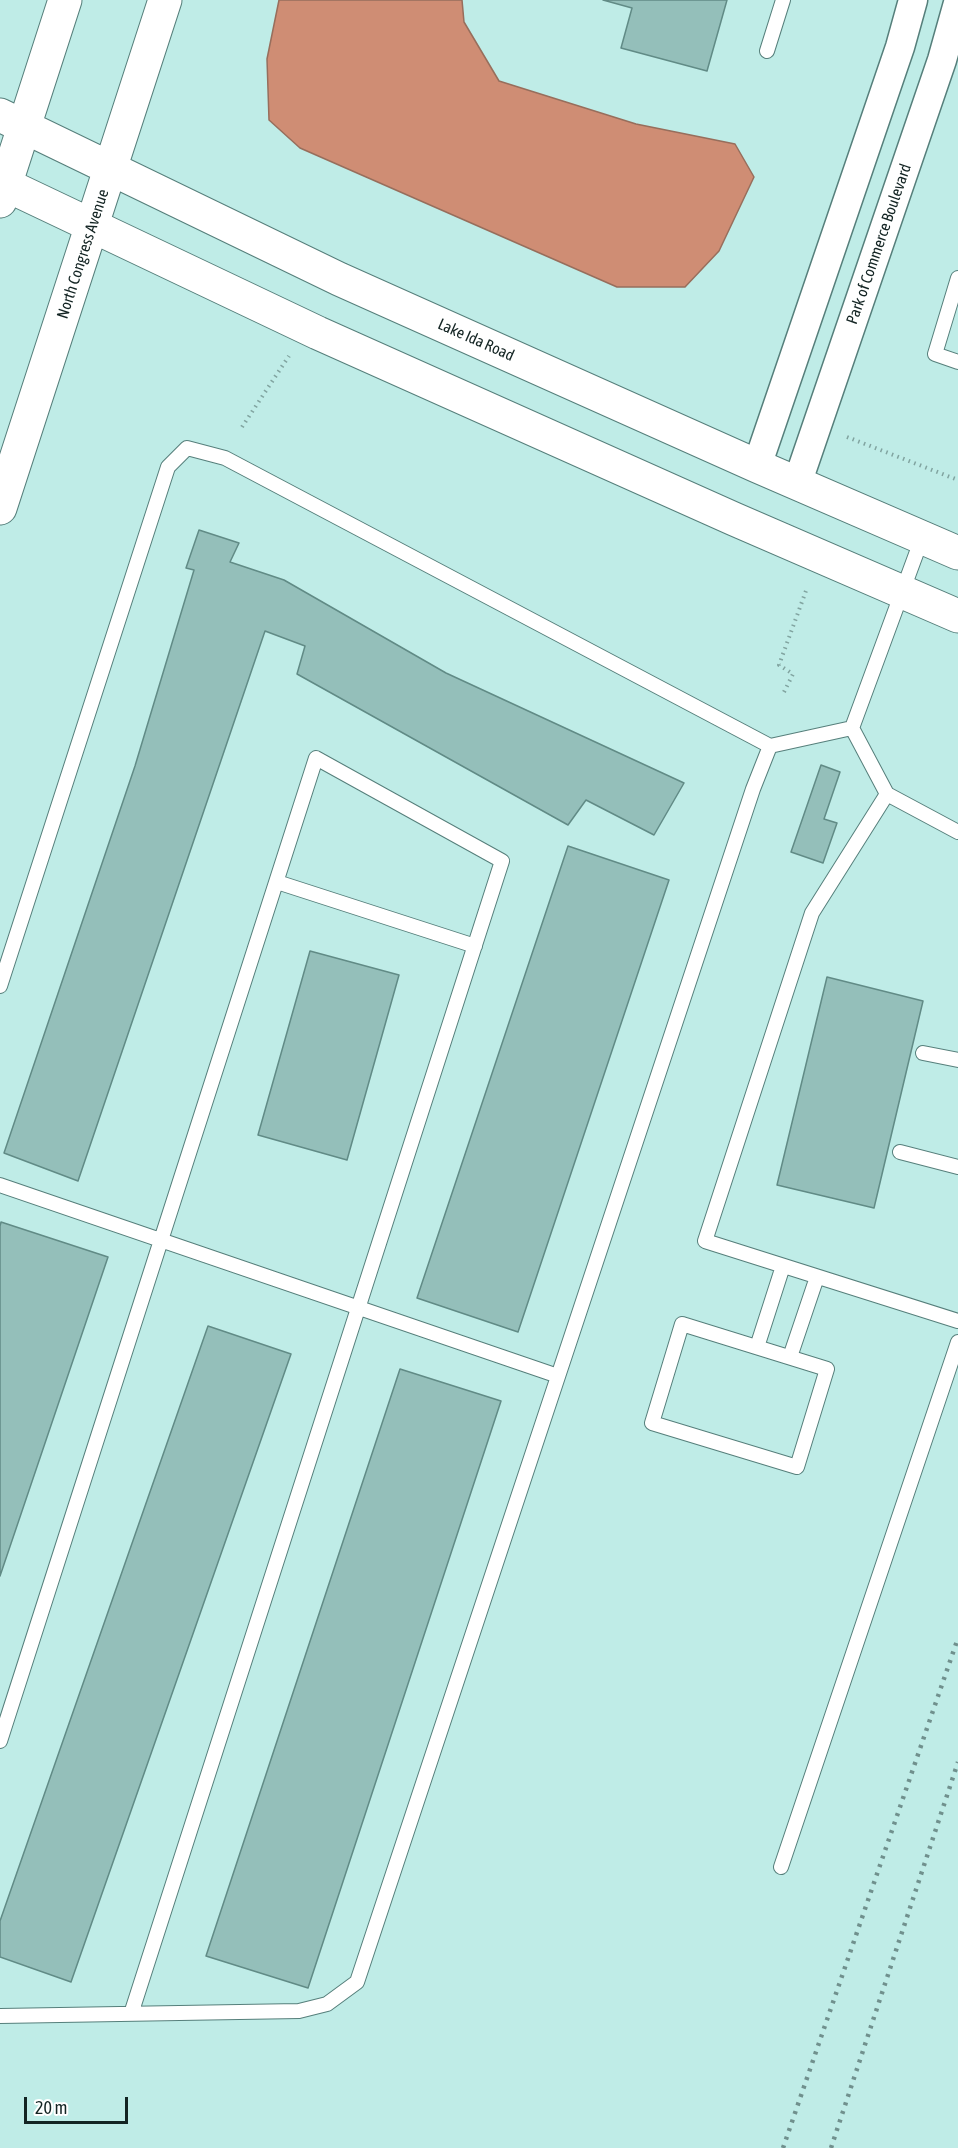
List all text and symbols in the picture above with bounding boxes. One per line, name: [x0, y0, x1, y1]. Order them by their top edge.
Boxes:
street label: Park of Commerce Boulevard: [843, 161, 915, 327]
street label: North Congress Avenue: [53, 187, 113, 321]
street label: Lake Ida Road: [435, 315, 517, 365]
scale bar: [27, 2085, 130, 2123]
text: 20 m: [35, 2097, 67, 2118]

